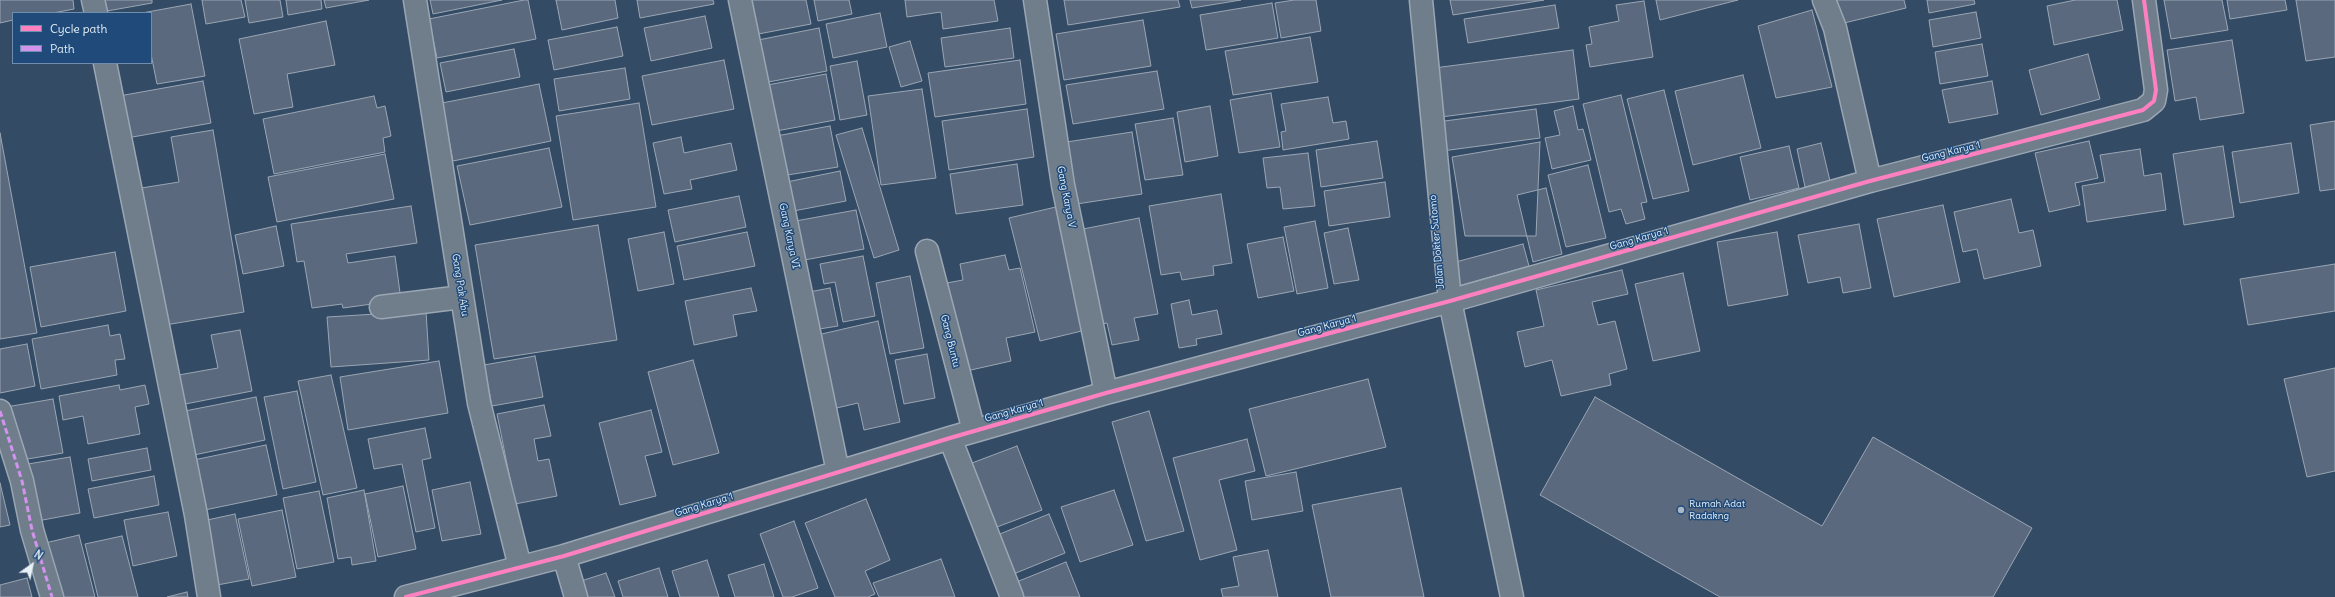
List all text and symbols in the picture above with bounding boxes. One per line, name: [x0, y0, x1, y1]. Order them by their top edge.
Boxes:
legend: [12, 12, 152, 64]
text: Cycle path: [50, 21, 107, 36]
text: Path: [50, 41, 75, 56]
street label: Gang Karya 1: [1920, 139, 1982, 165]
street label: Gang Karya V: [1054, 165, 1078, 229]
street label: Jalan Dokter Sutomo: [1427, 194, 1447, 290]
street label: Gang Karya VI: [776, 202, 802, 270]
street label: Gang Karya 1: [1608, 225, 1670, 253]
street label: Gang Pak Abu: [449, 253, 471, 317]
street label: Gang Karya 1: [1296, 312, 1358, 340]
street label: Gang Buntu: [938, 313, 962, 369]
street label: Gang Karya 1: [983, 397, 1045, 425]
street label: Gang Karya 1: [673, 490, 735, 520]
place label: Rumah Adat Radakng: [1689, 498, 1745, 522]
marker: Rumah Adat Radakng: [1676, 505, 1686, 515]
north arrow: [12, 545, 52, 585]
text: N: [32, 547, 46, 563]

